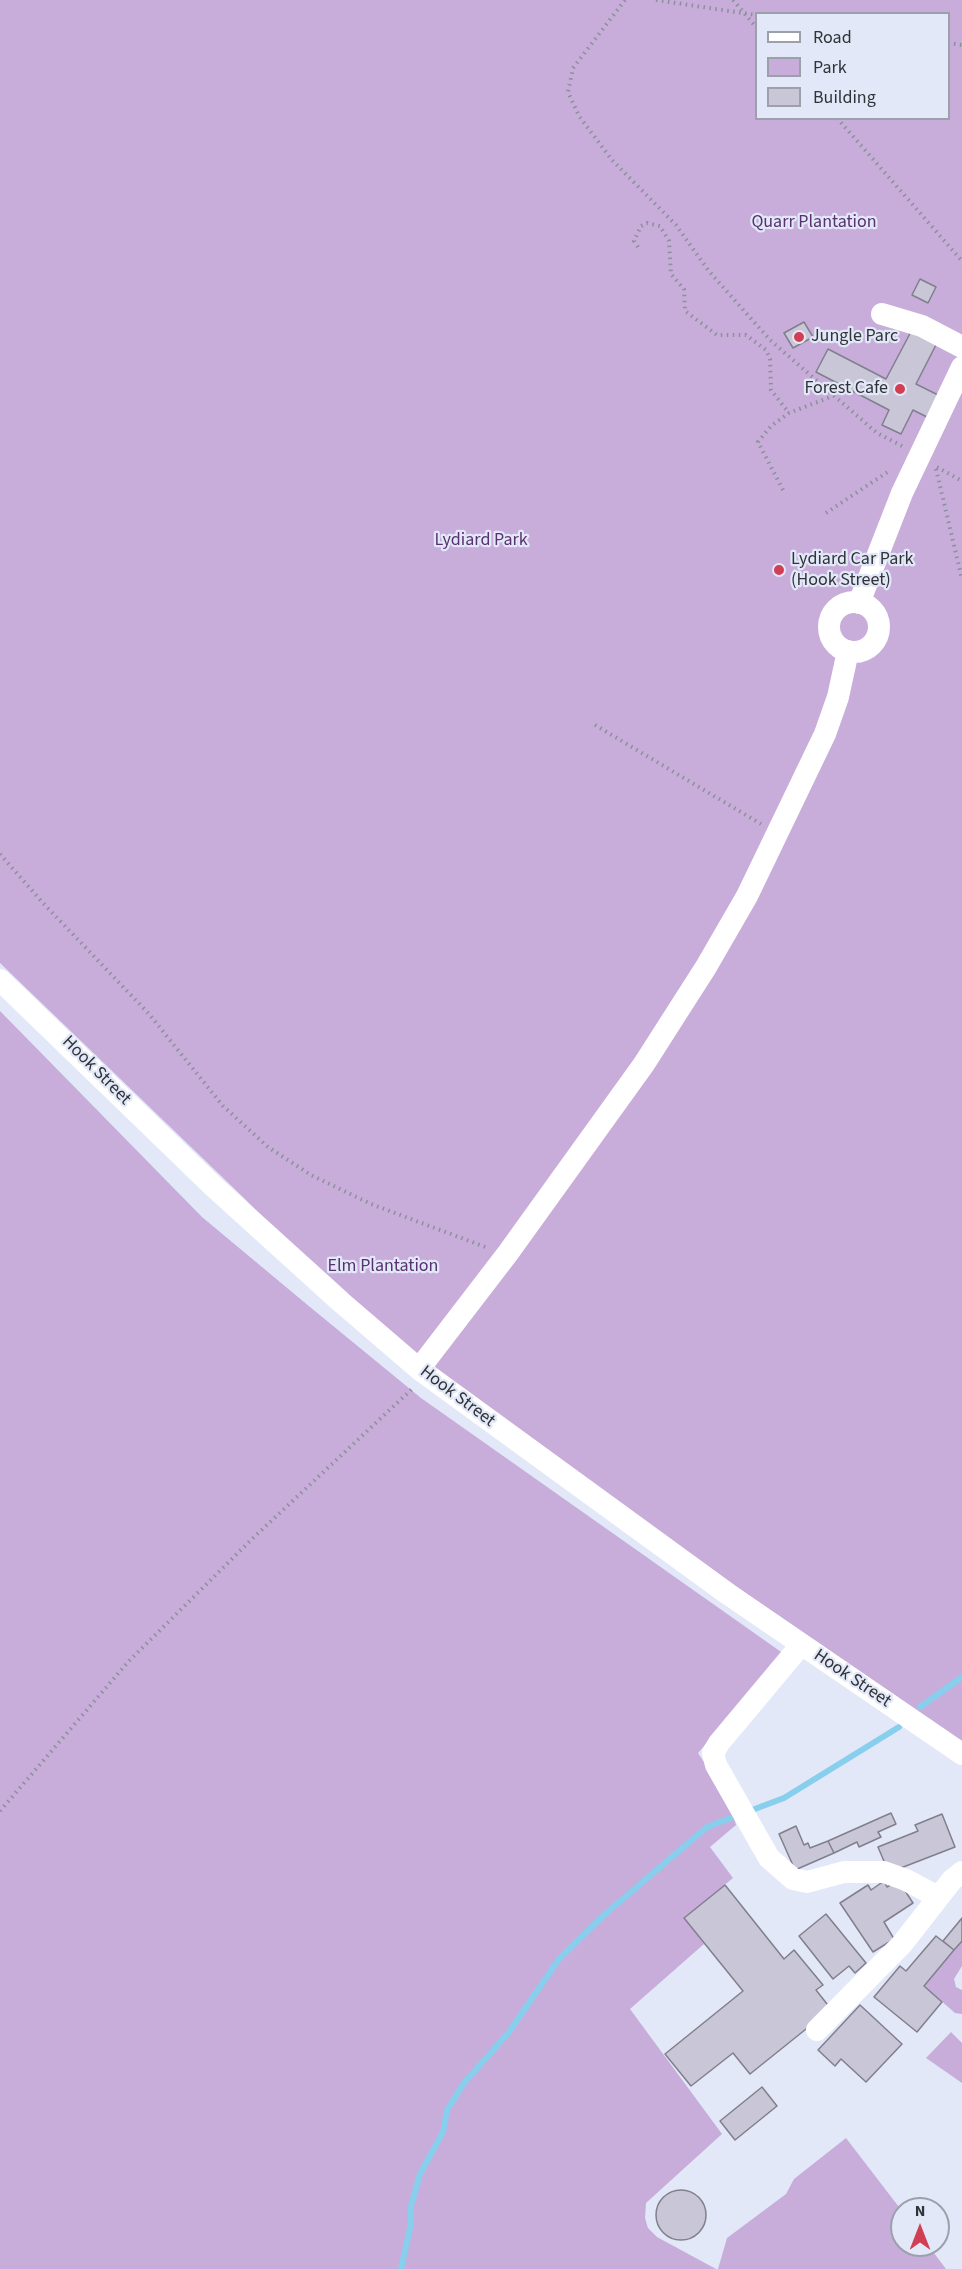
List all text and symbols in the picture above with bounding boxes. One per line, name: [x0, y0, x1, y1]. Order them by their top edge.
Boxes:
legend: [755, 12, 950, 120]
text: Road: [813, 25, 852, 50]
text: Park: [813, 55, 847, 80]
text: Building: [813, 85, 876, 110]
park label: Quarr Plantation: [751, 212, 877, 234]
place label: Jungle Parc: [811, 326, 898, 348]
marker: Jungle Parc: [792, 330, 806, 344]
place label: Forest Cafe: [804, 378, 888, 400]
marker: Forest Cafe: [893, 382, 907, 396]
park label: Lydiard Park: [434, 530, 528, 552]
place label: Lydiard Car Park (Hook Street): [791, 549, 913, 592]
marker: Lydiard Car Park (Hook Street): [772, 563, 786, 577]
street label: Hook Street: [57, 1032, 135, 1110]
park label: Elm Plantation: [328, 1256, 438, 1278]
street label: Hook Street: [415, 1362, 499, 1432]
street label: Hook Street: [809, 1645, 895, 1713]
north arrow: [890, 2197, 950, 2257]
text: N: [915, 2200, 925, 2222]

